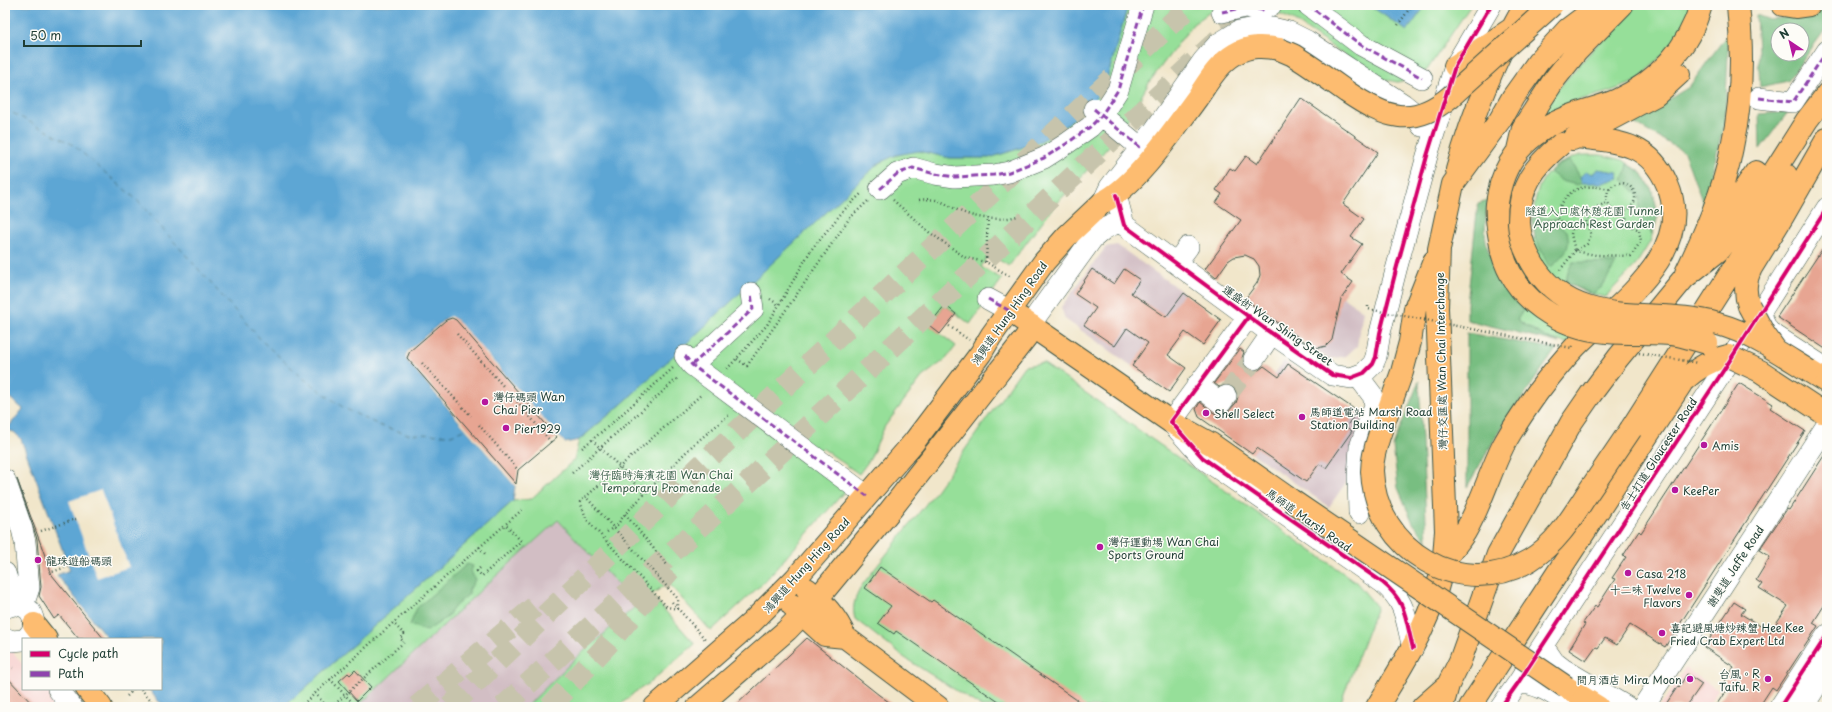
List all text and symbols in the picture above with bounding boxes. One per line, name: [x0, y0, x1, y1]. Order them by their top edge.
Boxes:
scale bar: [24, 22, 141, 48]
north arrow: [1770, 22, 1810, 62]
text: N: [1776, 24, 1793, 43]
text: 50 m: [30, 26, 61, 44]
park label: 隧道入口處休憩花園 Tunnel Approach Rest Garden: [1525, 202, 1663, 232]
street label: 鴻興道 Hung Hing Road: [967, 258, 1051, 368]
street label: 灣仔交匯處 Wan Chai Interchange: [1431, 272, 1451, 450]
street label: 運盛街 Wan Shing Street: [1220, 280, 1337, 370]
place label: 灣仔碼頭 Wan Chai Pier: [493, 388, 565, 418]
street label: 告士打道 Gloucester Road: [1615, 394, 1701, 514]
marker: 灣仔碼頭 Wan Chai Pier: [480, 397, 490, 407]
place label: 馬師道電站 Marsh Road Station Building: [1310, 403, 1433, 433]
place label: Shell Select: [1214, 405, 1275, 422]
marker: Shell Select: [1201, 408, 1211, 418]
marker: 馬師道電站 Marsh Road Station Building: [1297, 412, 1307, 422]
place label: Pier1929: [514, 420, 561, 437]
marker: Pier1929: [501, 423, 511, 433]
place label: Amis: [1712, 437, 1739, 454]
marker: Amis: [1699, 440, 1709, 450]
park label: 灣仔臨時海濱花園 Wan Chai Temporary Promenade: [589, 466, 733, 496]
place label: KeePer: [1683, 482, 1720, 499]
street label: 馬師道 Marsh Road: [1263, 484, 1355, 556]
marker: KeePer: [1670, 485, 1680, 495]
street label: 鴻興道 Hung Hing Road: [759, 514, 853, 616]
street label: 謝斐道 Jaffe Road: [1702, 522, 1768, 610]
place label: 灣仔運動場 Wan Chai Sports Ground: [1108, 533, 1219, 563]
marker: 灣仔運動場 Wan Chai Sports Ground: [1095, 542, 1105, 552]
place label: 龍珠遊船碼頭: [46, 552, 112, 569]
marker: 龍珠遊船碼頭: [33, 555, 43, 565]
place label: Casa 218: [1636, 565, 1686, 582]
marker: Casa 218: [1623, 568, 1633, 578]
place label: 十二味 Twelve Flavors: [1610, 581, 1681, 611]
marker: 十二味 Twelve Flavors: [1684, 590, 1694, 600]
place label: 喜記避風塘炒辣蟹 Hee Kee Fried Crab Expert Ltd: [1670, 619, 1804, 649]
marker: 喜記避風塘炒辣蟹 Hee Kee Fried Crab Expert Ltd: [1657, 628, 1667, 638]
legend: [22, 638, 162, 690]
text: Cycle path: [58, 644, 119, 662]
text: Path: [58, 664, 84, 682]
place label: 台風。R Taifu. R: [1719, 665, 1760, 695]
place label: 問月酒店 Mira Moon: [1576, 671, 1682, 688]
marker: 問月酒店 Mira Moon: [1685, 674, 1695, 684]
marker: 台風。R Taifu. R: [1763, 674, 1773, 684]

